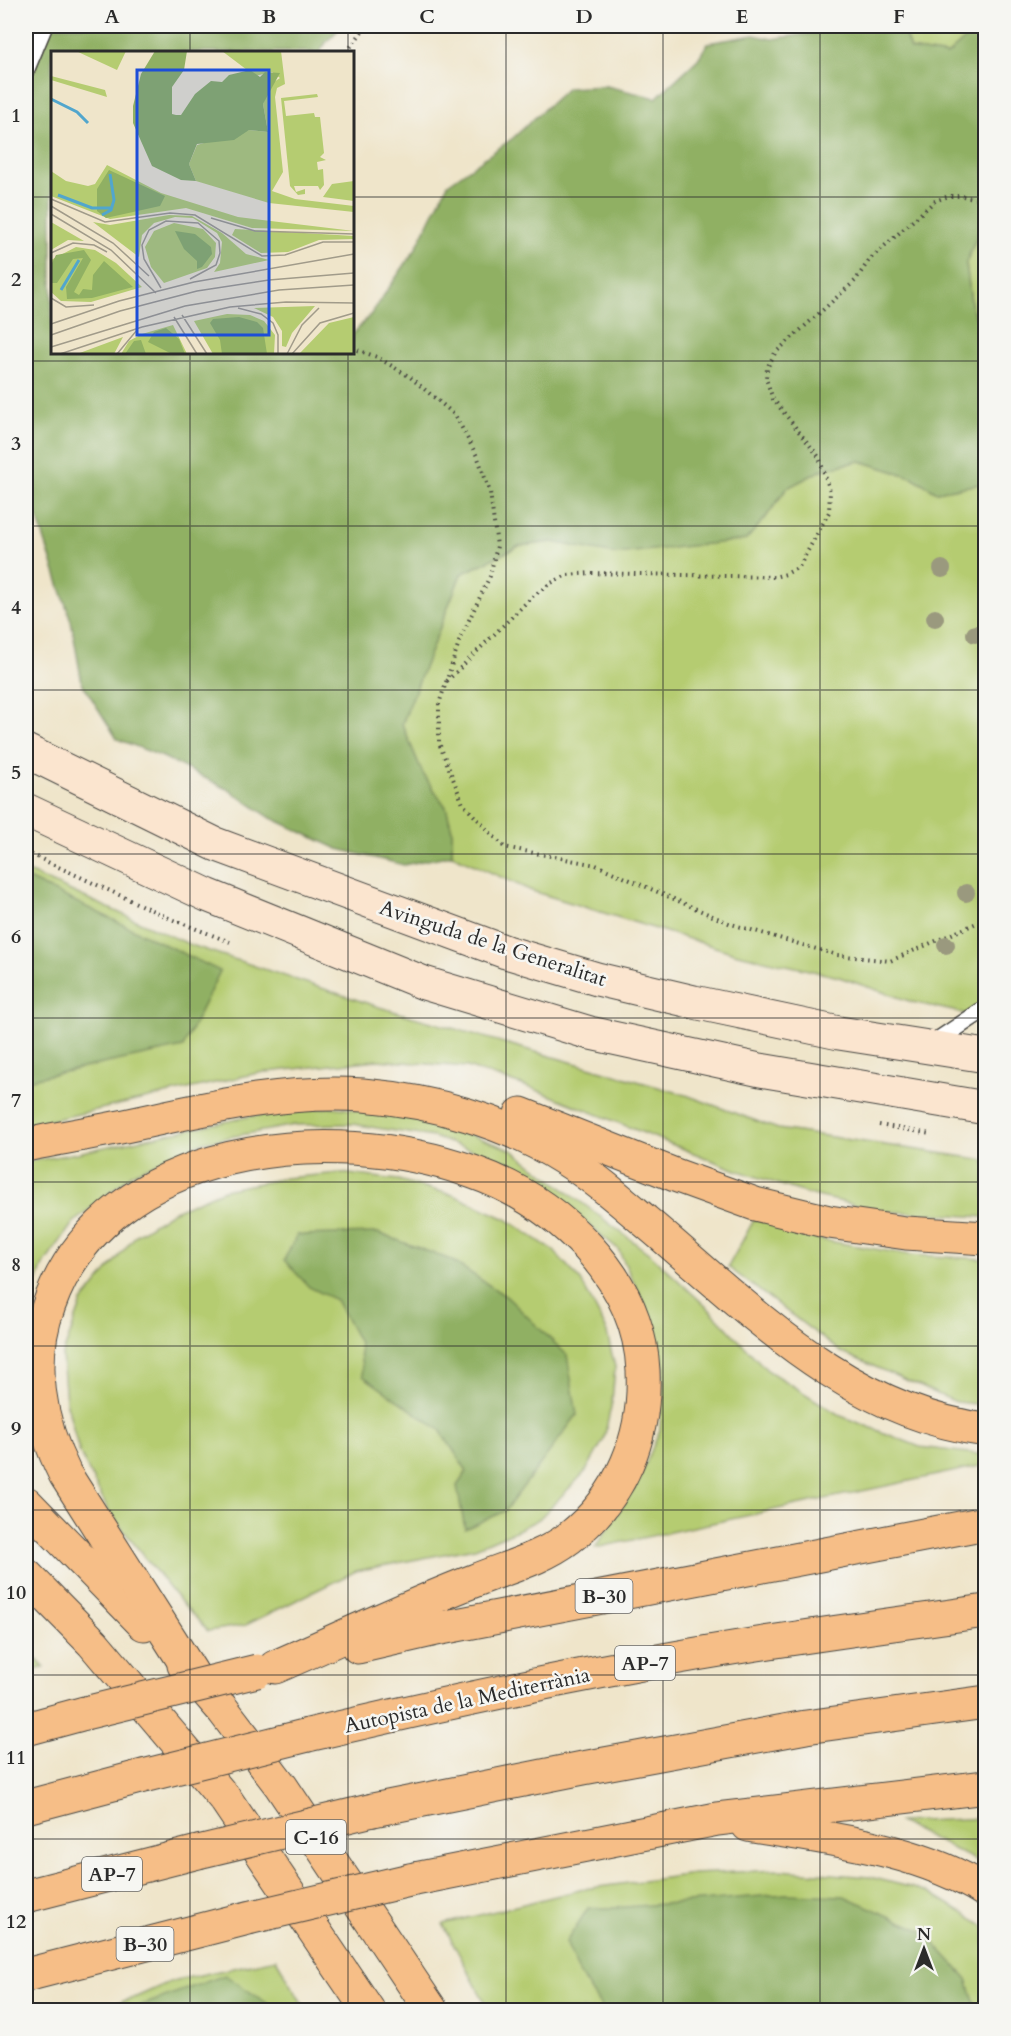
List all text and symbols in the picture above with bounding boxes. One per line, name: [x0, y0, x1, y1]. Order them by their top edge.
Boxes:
text: A: [104, 3, 120, 30]
text: B: [262, 3, 276, 30]
text: C: [419, 3, 435, 30]
text: D: [575, 3, 593, 30]
text: E: [736, 3, 748, 30]
text: F: [893, 3, 905, 30]
inset map: [51, 51, 354, 354]
text: 1: [11, 102, 21, 129]
text: 2: [11, 266, 21, 293]
text: 3: [11, 430, 21, 457]
text: 4: [11, 594, 21, 621]
text: 5: [11, 759, 21, 786]
street label: Avinguda de la Generalitat: [376, 893, 610, 994]
text: 6: [11, 923, 21, 950]
text: 7: [11, 1087, 21, 1114]
text: 8: [11, 1251, 21, 1278]
text: 9: [11, 1415, 21, 1442]
text: 10: [6, 1579, 26, 1606]
road number: B-30: [576, 1579, 632, 1613]
road number: AP-7: [615, 1646, 675, 1680]
street label: Autopista de la Mediterrània: [342, 1660, 592, 1741]
text: 11: [6, 1744, 26, 1771]
road number: C-16: [286, 1820, 346, 1854]
road number: AP-7: [82, 1857, 142, 1891]
text: 12: [6, 1908, 26, 1935]
north arrow: [894, 1919, 954, 1979]
text: N: [917, 1924, 931, 1946]
road number: B-30: [116, 1927, 174, 1961]

